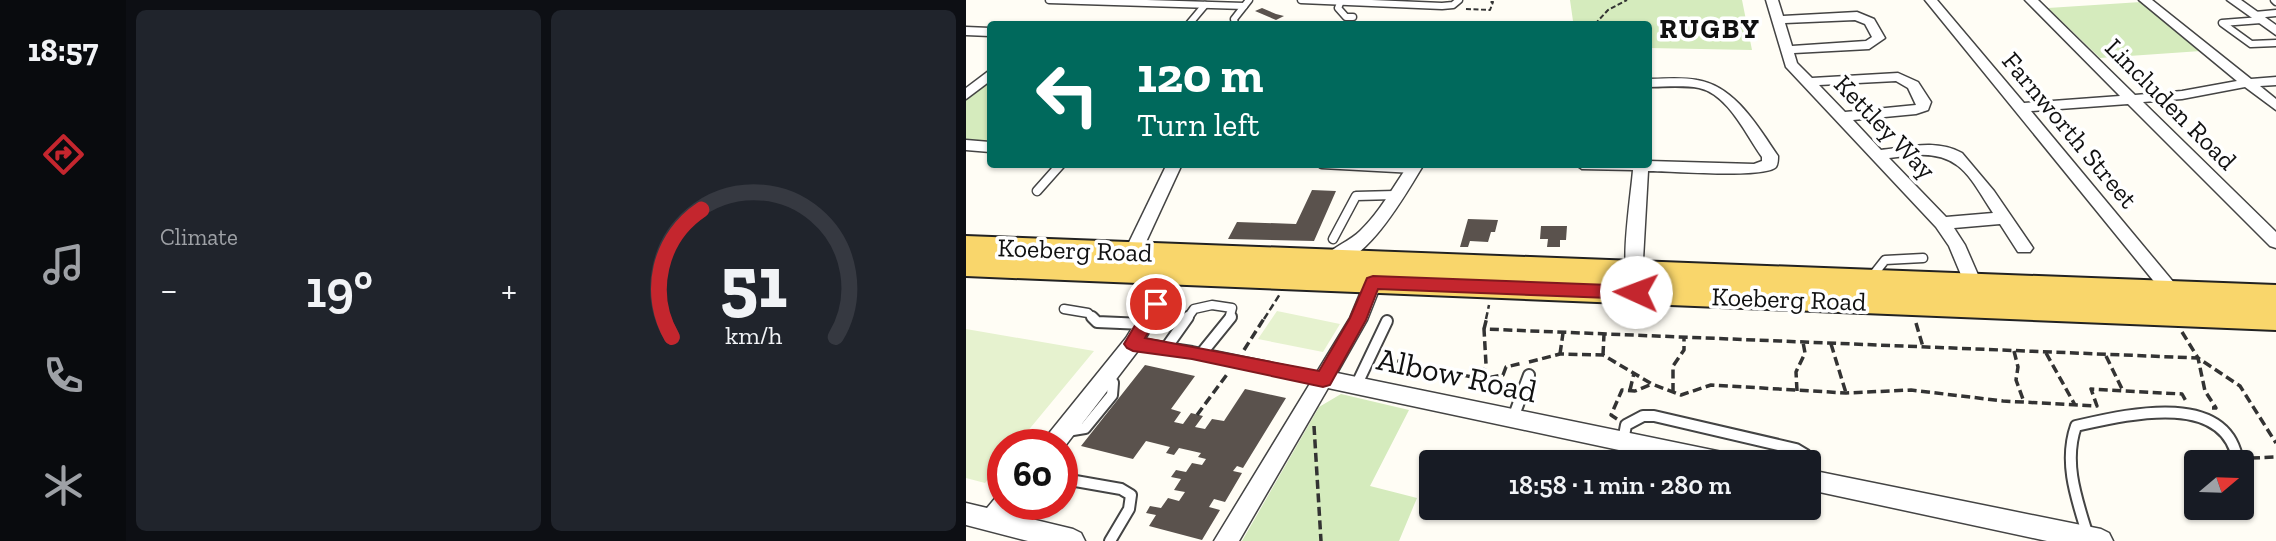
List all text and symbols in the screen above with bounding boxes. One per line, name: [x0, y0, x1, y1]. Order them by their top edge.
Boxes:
district label: RUGBY: [1659, 12, 1761, 45]
text: 18:57: [28, 31, 98, 69]
street label: Lincluden Road: [2098, 31, 2244, 177]
street label: Farnworth Street: [1995, 45, 2145, 215]
text: 120 m: [1137, 46, 1263, 105]
icon: left: [1022, 49, 1113, 140]
street label: Kettley Way: [1827, 68, 1943, 186]
text: Turn left: [1137, 106, 1259, 144]
icon: directions: [39, 130, 88, 179]
text: Climate: [160, 223, 238, 251]
street label: Koeberg Road: [997, 231, 1153, 269]
text: 51: [720, 238, 787, 326]
icon: music: [39, 240, 88, 289]
position arrow: [1599, 255, 1673, 329]
text: 19°: [306, 258, 373, 320]
text: −: [160, 267, 178, 313]
text: +: [501, 267, 517, 313]
pin: [1126, 274, 1186, 334]
street label: Koeberg Road: [1711, 280, 1867, 318]
icon: arrive: [1137, 285, 1175, 323]
text: km/h: [725, 319, 782, 349]
street label: Albow Road: [1374, 340, 1541, 411]
icon: phone: [39, 351, 88, 400]
speed limit sign: 60: [987, 429, 1078, 520]
north arrow: [2184, 450, 2254, 520]
map controls: [2184, 450, 2254, 520]
icon: climate: [39, 461, 88, 510]
text: 18:58 · 1 min · 280 m: [1509, 469, 1731, 501]

